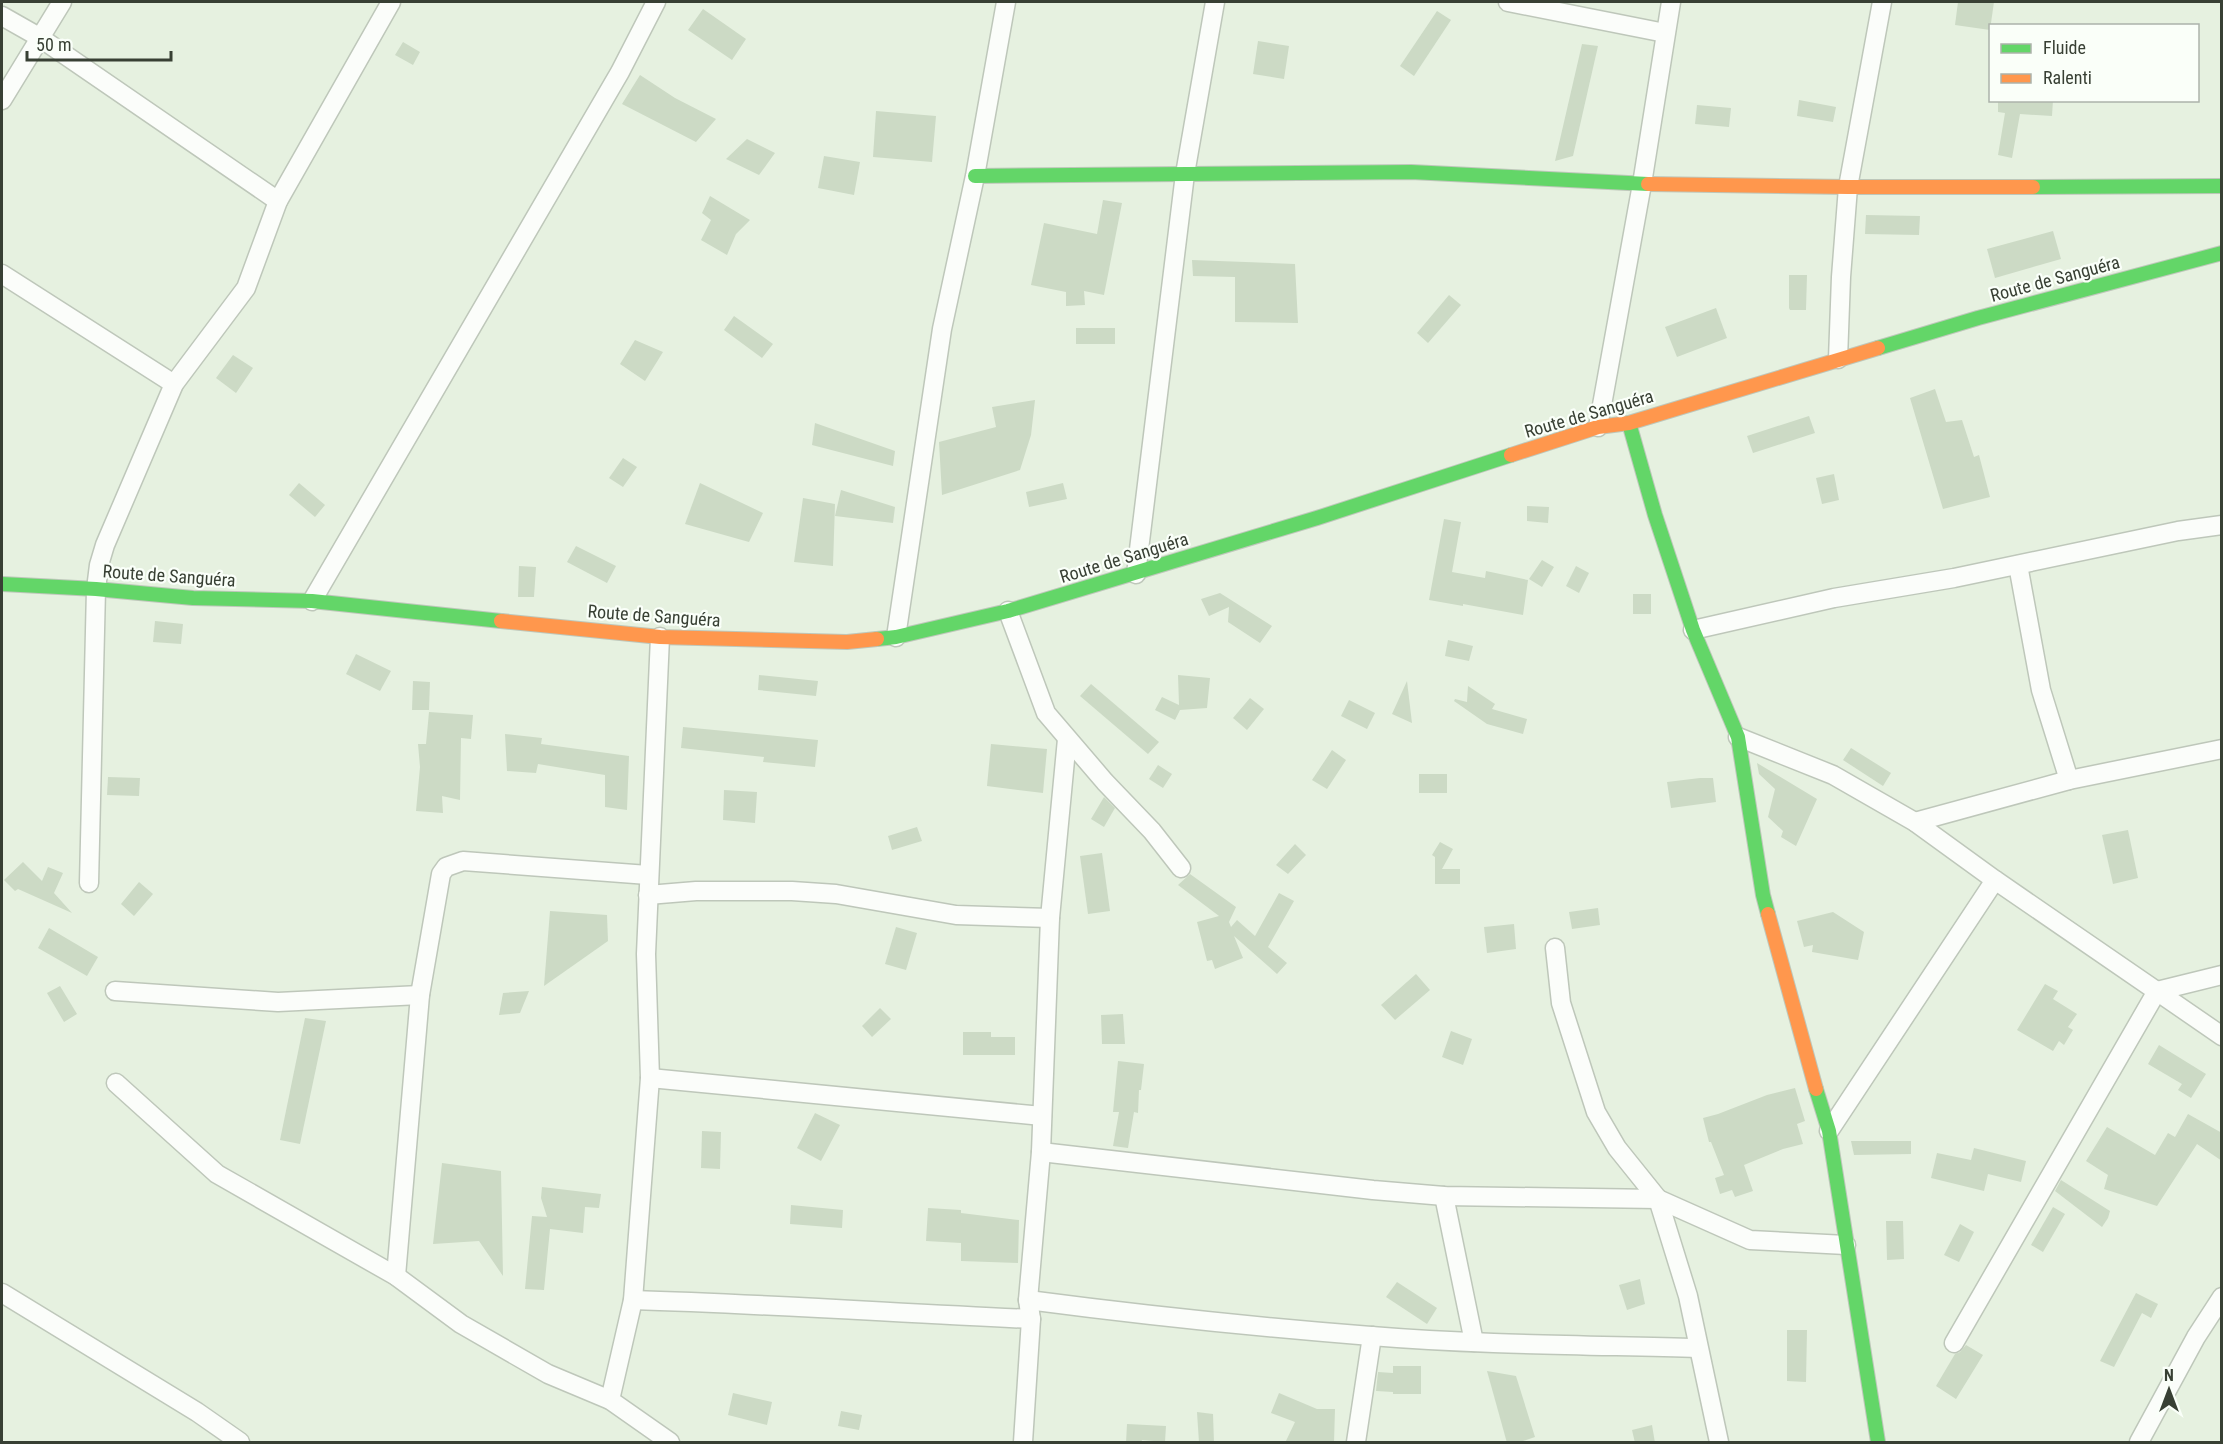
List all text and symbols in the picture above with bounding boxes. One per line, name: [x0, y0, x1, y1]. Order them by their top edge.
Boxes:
scale bar: [27, 24, 171, 62]
legend: [1989, 24, 2199, 102]
text: 50 m: [36, 34, 71, 55]
text: Fluide: [2043, 37, 2086, 58]
text: Ralenti: [2043, 67, 2092, 88]
street label: Route de Sanguéra: [1988, 251, 2122, 306]
street label: Route de Sanguéra: [1522, 385, 1656, 442]
street label: Route de Sanguéra: [1057, 528, 1191, 587]
street label: Route de Sanguéra: [102, 560, 236, 591]
street label: Route de Sanguéra: [587, 600, 721, 631]
north arrow: [2139, 1360, 2199, 1420]
text: N: [2164, 1366, 2174, 1385]

